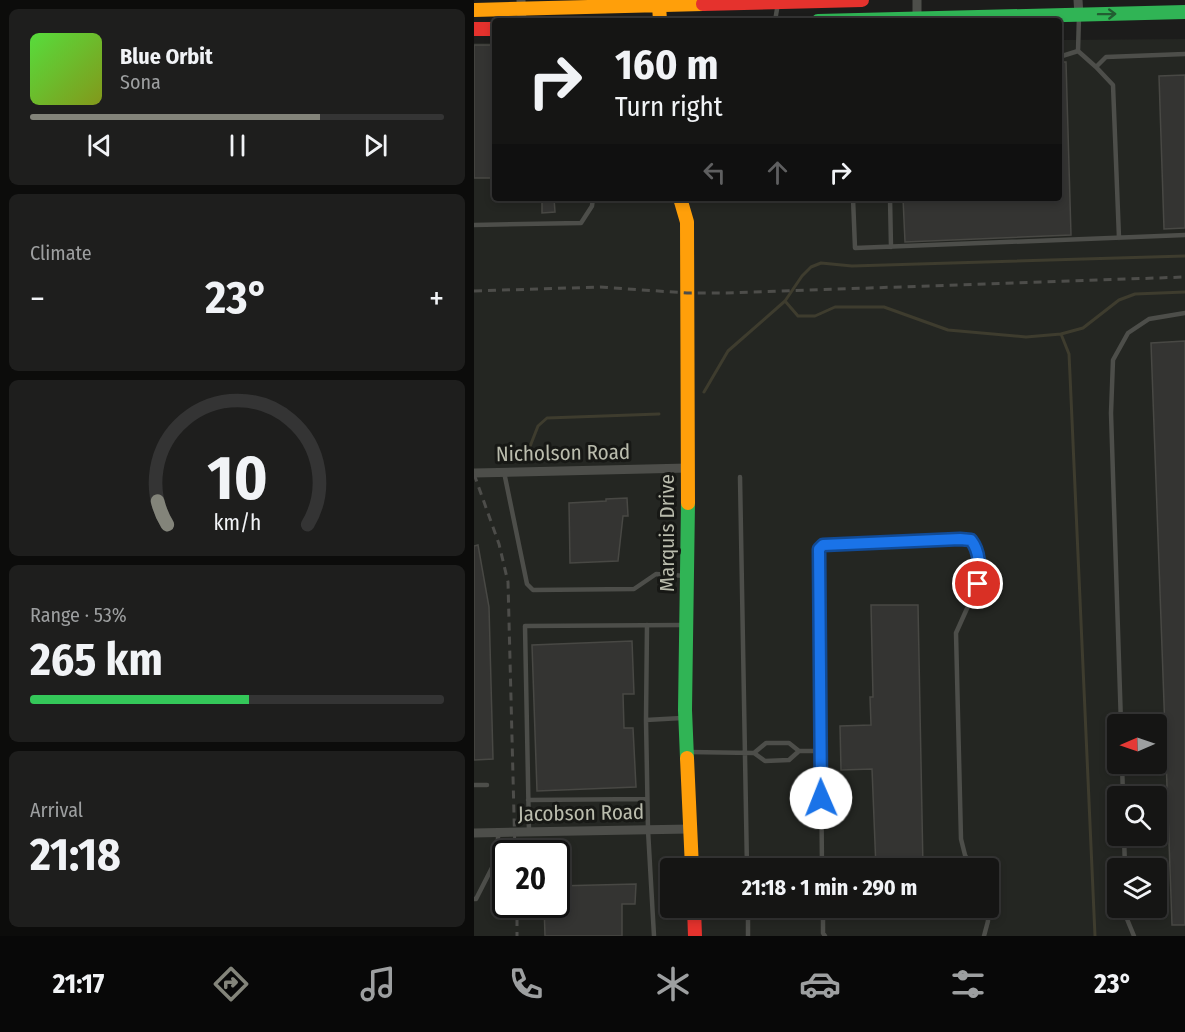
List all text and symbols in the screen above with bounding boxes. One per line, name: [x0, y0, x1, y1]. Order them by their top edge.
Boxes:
one-way arrow: [1097, 8, 1117, 20]
text: 160 m: [615, 40, 718, 90]
icon: right: [516, 42, 594, 120]
text: Blue Orbit: [120, 43, 213, 70]
text: Sona: [120, 70, 161, 94]
text: Turn right: [615, 91, 723, 123]
icon: previous: [83, 129, 116, 162]
icon: pause: [221, 129, 254, 162]
icon: next: [359, 129, 392, 162]
icon: left: [698, 156, 731, 189]
icon: ahead: [761, 156, 794, 189]
icon: right: [824, 156, 857, 189]
text: Climate: [30, 241, 92, 265]
text: 23°: [205, 271, 269, 325]
text: −: [30, 279, 45, 319]
text: +: [429, 279, 444, 319]
street label: Nicholson Road: [496, 439, 630, 467]
text: 10: [207, 441, 267, 516]
street label: Marquis Drive: [654, 474, 680, 592]
text: km/h: [213, 510, 261, 536]
pin: [952, 558, 1003, 609]
icon: arrive: [961, 567, 994, 600]
text: Range · 53%: [30, 603, 127, 627]
text: 265 km: [30, 633, 163, 687]
north arrow: [1107, 714, 1167, 774]
map controls: [1107, 714, 1167, 918]
position arrow: [789, 766, 853, 830]
button: search: [1107, 786, 1167, 846]
text: Arrival: [30, 798, 83, 822]
street label: Jacobson Road: [518, 799, 644, 827]
text: 21:18: [30, 828, 121, 882]
speed limit sign: 20: [492, 840, 570, 918]
button: layers: [1107, 858, 1167, 918]
text: 21:18 · 1 min · 290 m: [742, 874, 917, 901]
icon: directions: [210, 963, 252, 1005]
icon: music: [357, 963, 399, 1005]
icon: phone: [505, 963, 547, 1005]
icon: climate: [652, 963, 694, 1005]
icon: car: [799, 963, 841, 1005]
icon: filters: [947, 963, 989, 1005]
text: 21:17: [53, 968, 104, 1000]
text: 23°: [1094, 968, 1132, 1000]

